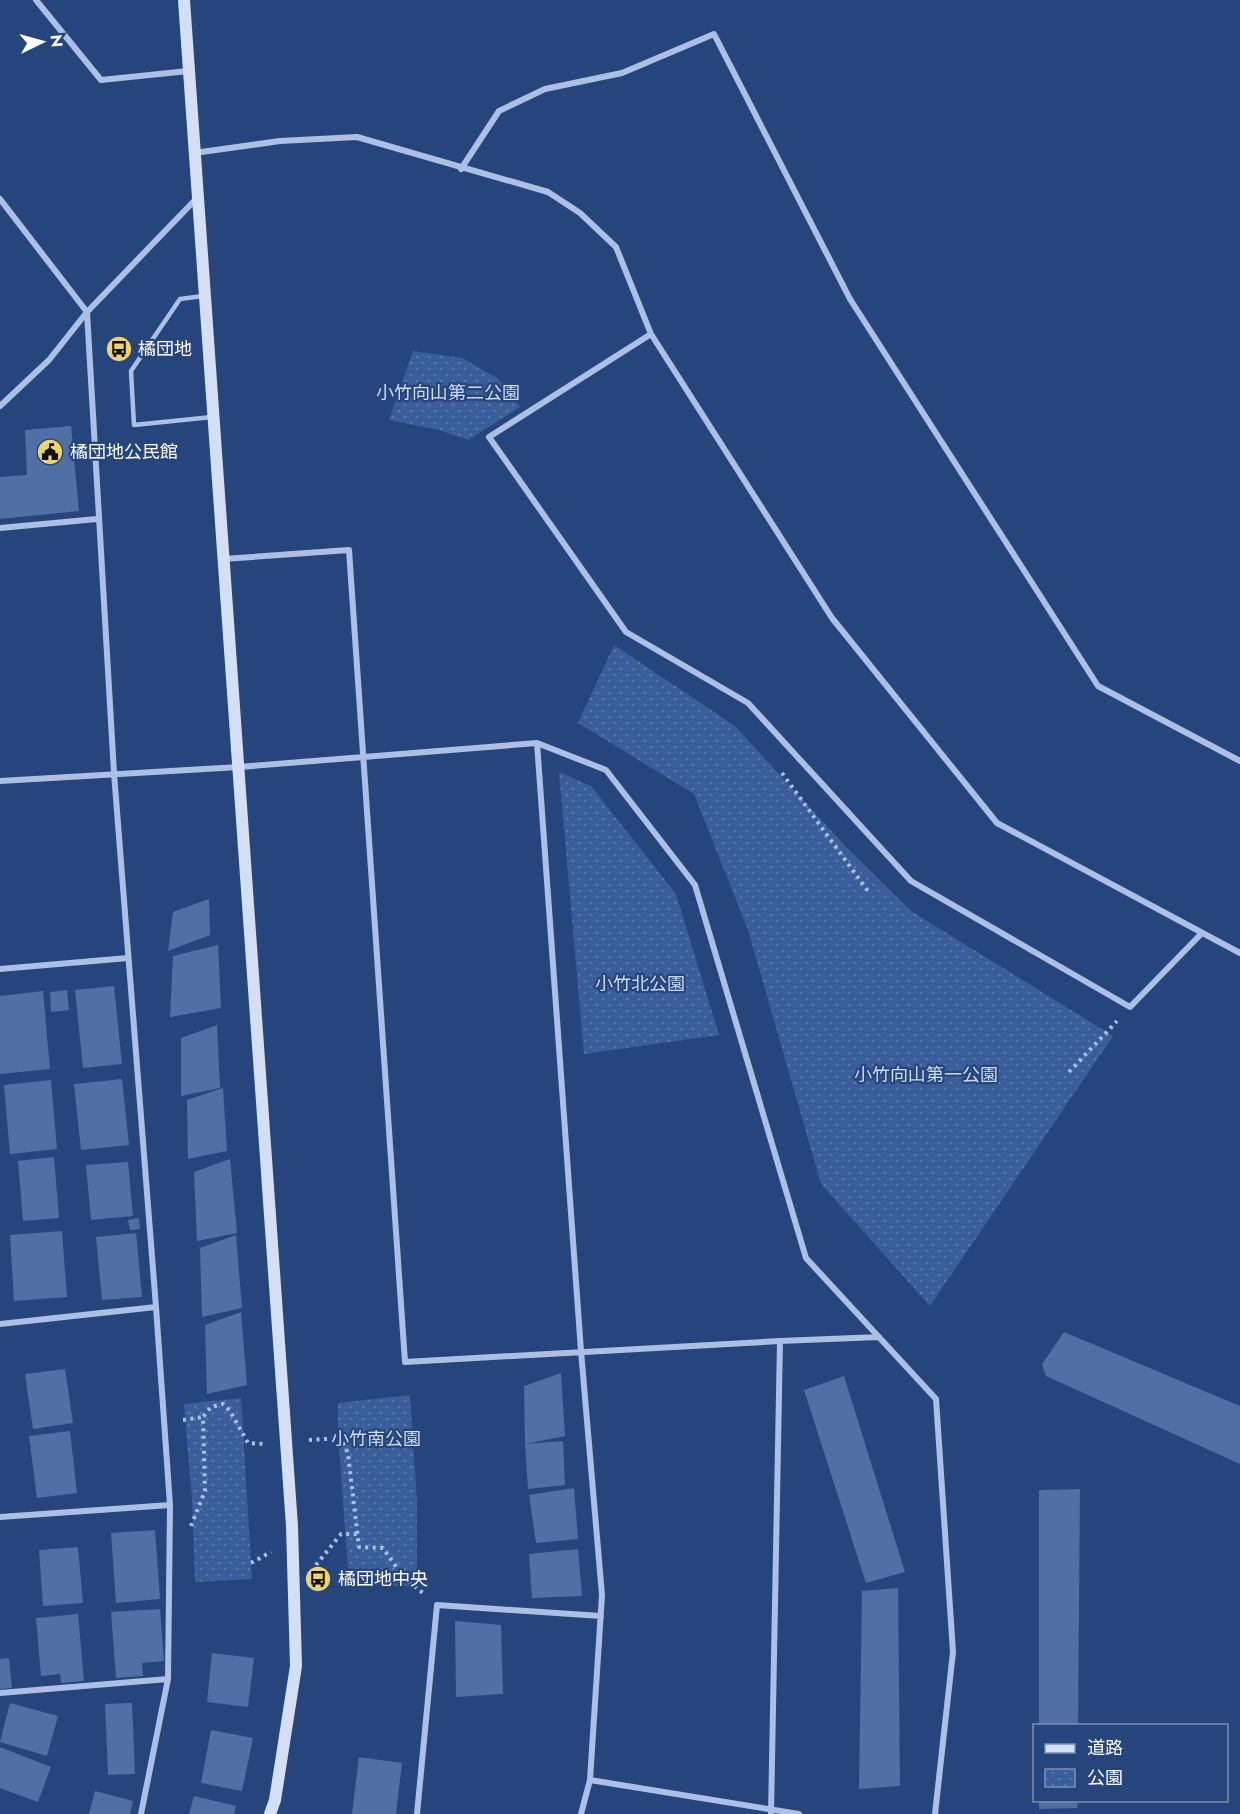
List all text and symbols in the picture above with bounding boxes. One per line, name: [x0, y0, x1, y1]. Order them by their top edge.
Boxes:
north arrow: [12, 12, 72, 72]
text: N: [44, 33, 68, 48]
bus stop icon: 橘団地: [104, 334, 134, 364]
place label: 橘団地: [138, 336, 192, 362]
park label: 小竹向山第二公園: [376, 380, 520, 406]
public building icon: 橘団地公民館: [35, 437, 65, 467]
place label: 橘団地公民館: [70, 439, 178, 465]
park label: 小竹北公園: [595, 971, 685, 997]
park label: 小竹向山第一公園: [854, 1062, 998, 1088]
park label: 小竹南公園: [331, 1426, 421, 1452]
bus stop icon: 橘団地中央: [303, 1564, 333, 1594]
place label: 橘団地中央: [338, 1566, 428, 1592]
legend: [1033, 1724, 1228, 1802]
text: 道路: [1087, 1735, 1123, 1761]
text: 公園: [1087, 1765, 1123, 1791]

